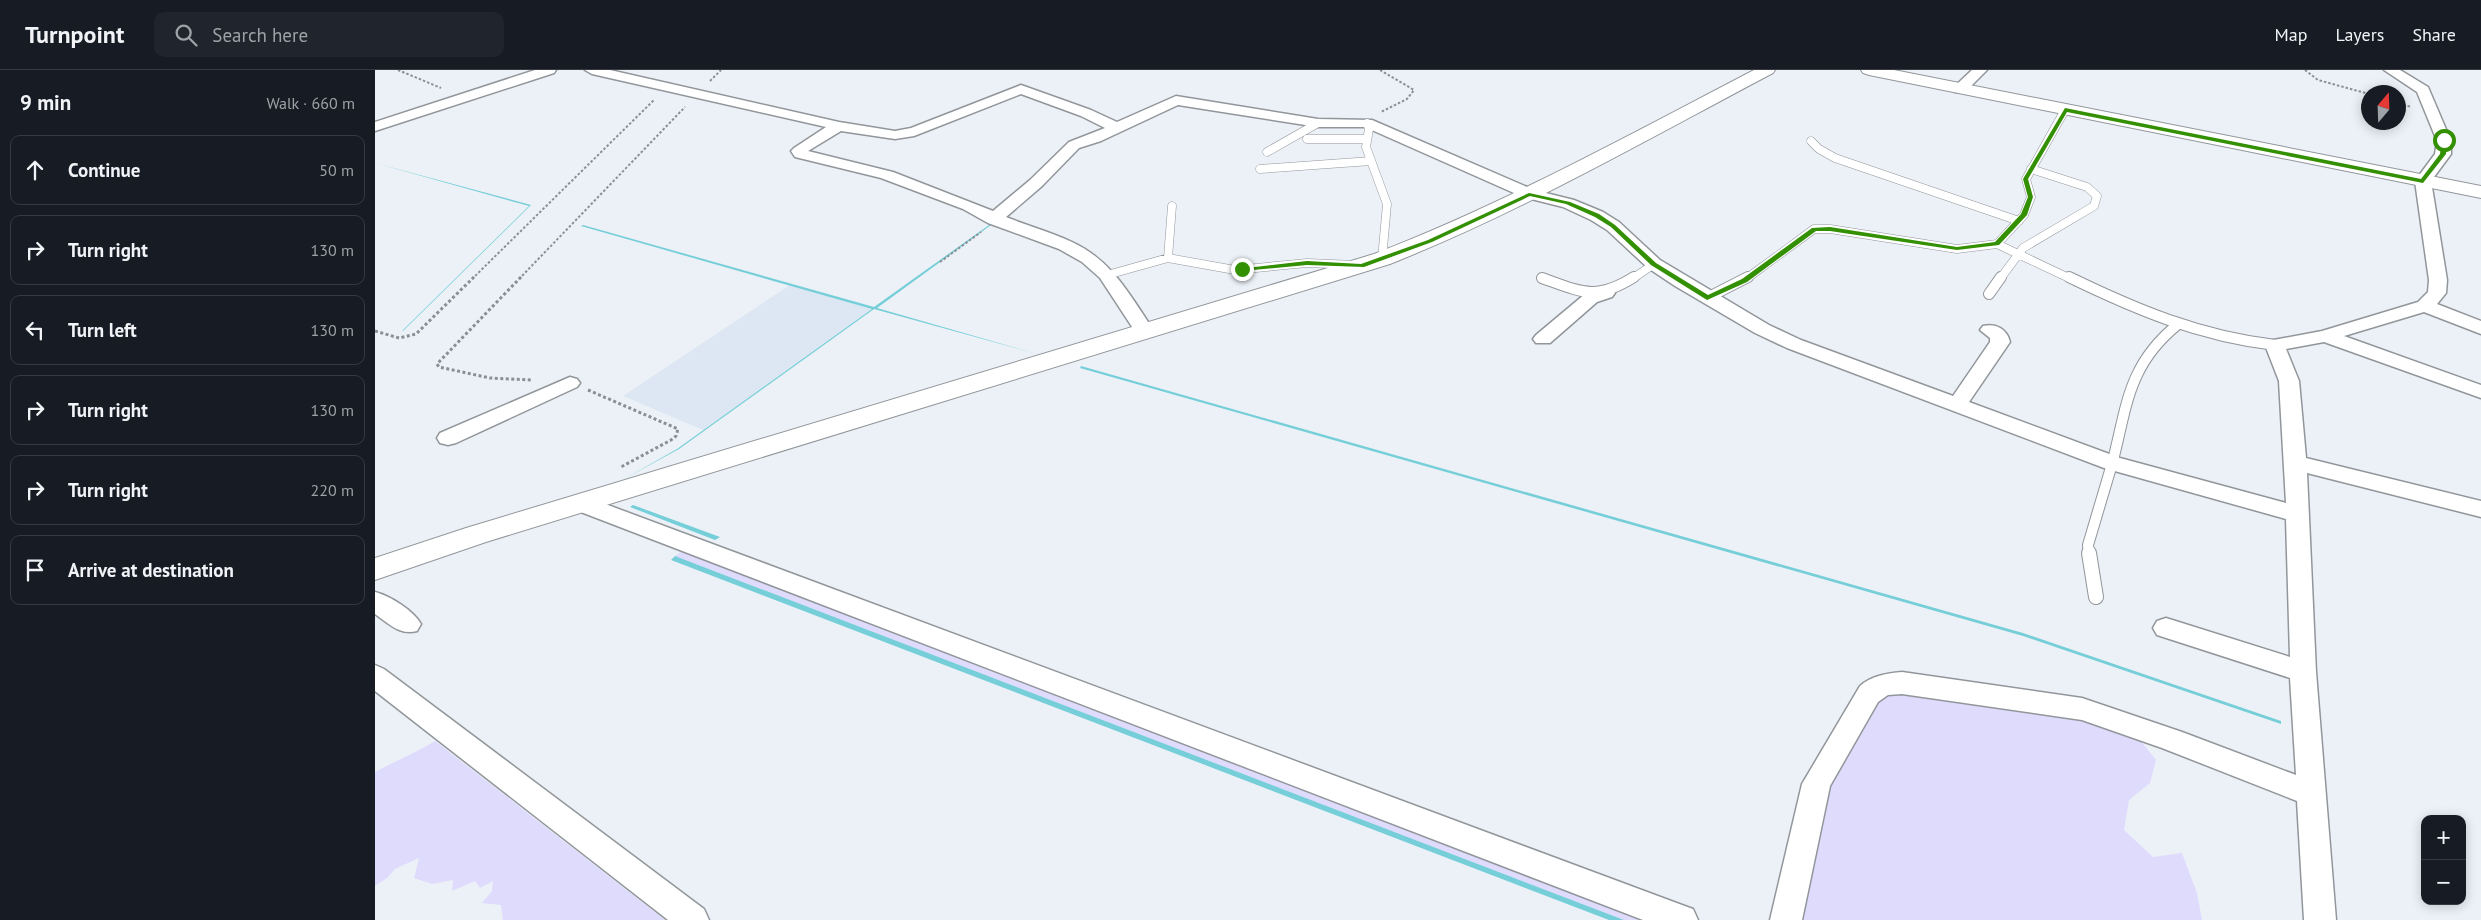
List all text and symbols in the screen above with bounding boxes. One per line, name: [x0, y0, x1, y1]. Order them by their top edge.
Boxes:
search box: [154, 12, 504, 57]
text: Turnpoint: [25, 19, 124, 50]
icon: search: [172, 21, 200, 49]
text: Search here: [212, 23, 308, 47]
text: Map: [2275, 23, 2307, 46]
text: Layers: [2335, 23, 2384, 46]
text: Share: [2412, 23, 2456, 46]
north arrow: [2361, 85, 2406, 130]
text: 9 min: [20, 89, 71, 116]
text: Walk · 660 m: [266, 93, 355, 113]
route start: [2433, 129, 2456, 152]
icon: ahead: [21, 156, 49, 184]
text: Continue: [68, 158, 140, 182]
text: 50 m: [319, 160, 354, 180]
icon: right: [21, 236, 49, 264]
text: Turn right: [68, 238, 148, 262]
text: 130 m: [311, 240, 354, 260]
route end: [1231, 258, 1254, 281]
icon: left: [21, 316, 49, 344]
text: Turn left: [68, 318, 137, 342]
text: 130 m: [311, 320, 354, 340]
icon: right: [21, 396, 49, 424]
text: Turn right: [68, 398, 148, 422]
text: 130 m: [311, 400, 354, 420]
icon: right: [21, 476, 49, 504]
text: Turn right: [68, 478, 148, 502]
text: 220 m: [311, 480, 354, 500]
icon: arrive: [21, 556, 49, 584]
text: Arrive at destination: [68, 558, 234, 582]
map controls: [2421, 815, 2466, 905]
button: +: [2421, 815, 2466, 860]
button: −: [2421, 860, 2466, 905]

